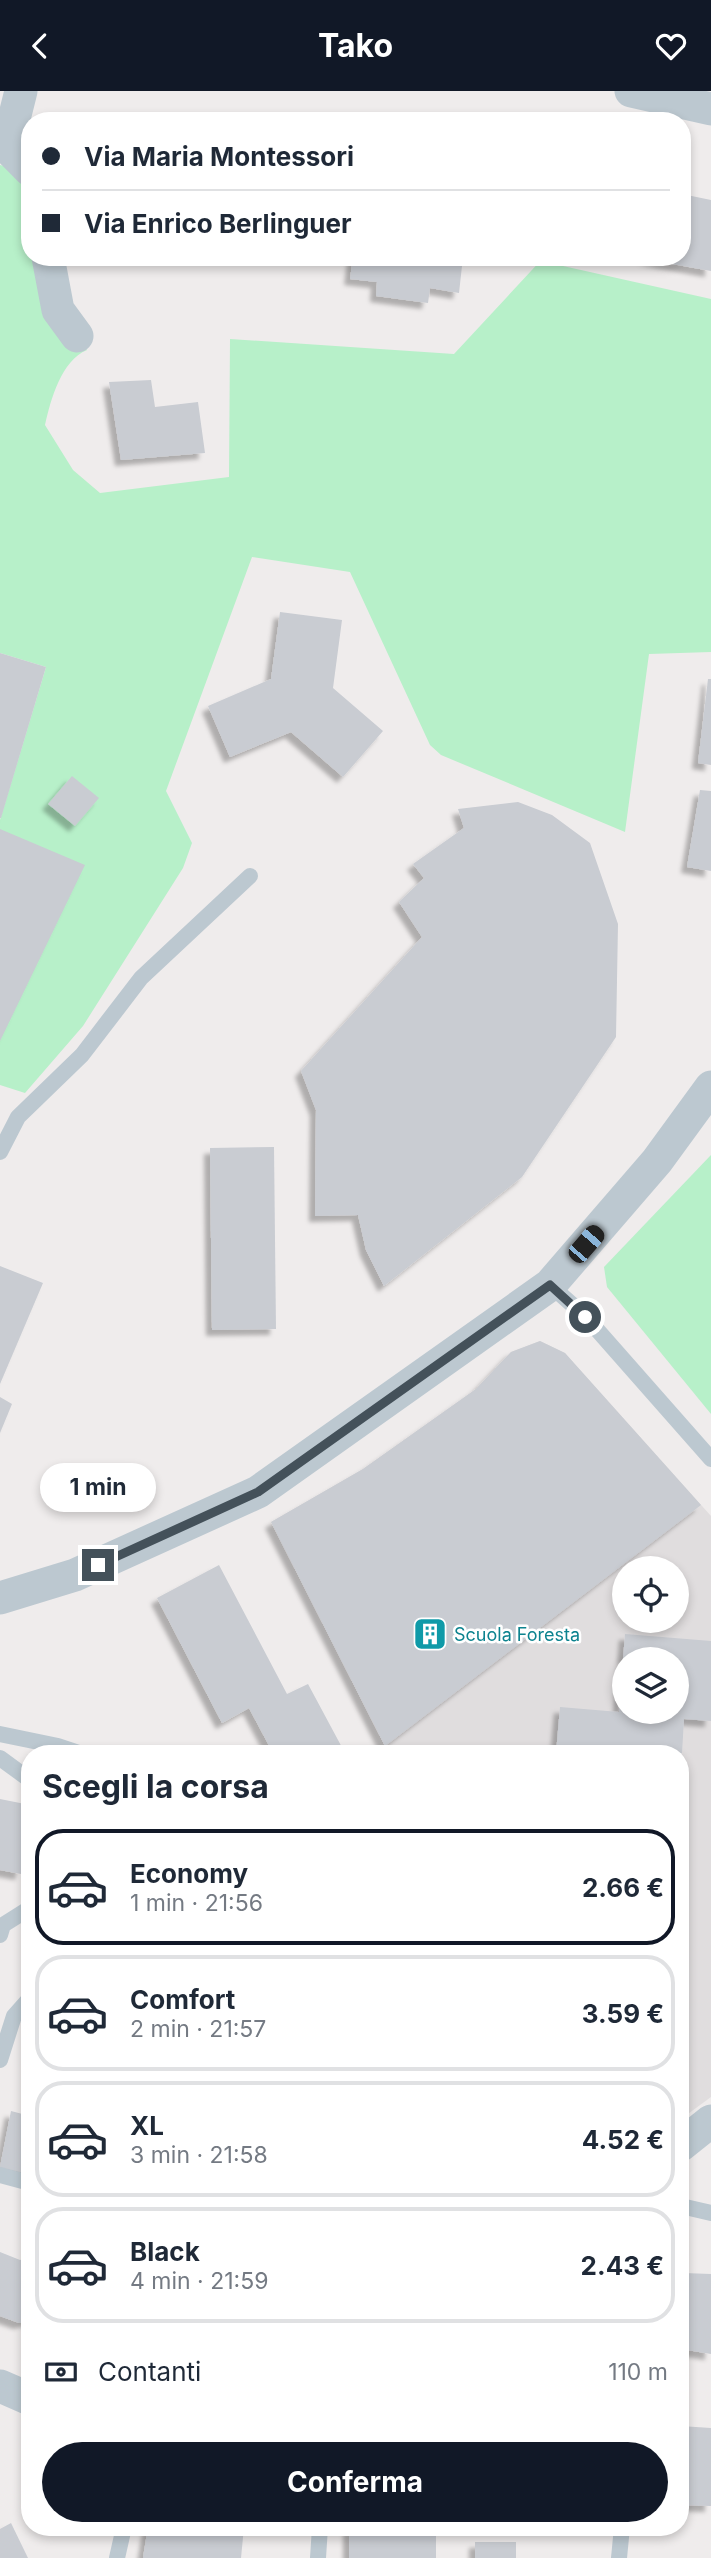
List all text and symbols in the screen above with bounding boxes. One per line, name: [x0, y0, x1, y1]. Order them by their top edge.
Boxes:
text: Tako: [318, 26, 393, 65]
icon: back: [21, 27, 59, 65]
icon: heart: [652, 27, 690, 65]
text: Via Maria Montessori: [84, 141, 354, 172]
text: Via Enrico Berlinguer: [84, 208, 352, 239]
car: [565, 1221, 608, 1267]
route start: [569, 1301, 601, 1333]
callout: 1 min: [40, 1463, 156, 1513]
text: 1 min: [70, 1473, 126, 1501]
route end: [82, 1549, 114, 1581]
map controls: [612, 1556, 689, 1724]
button: locate: [612, 1556, 689, 1633]
building icon: Scuola Foresta: [411, 1615, 449, 1653]
place label: Scuola Foresta: [454, 1624, 580, 1645]
button: layers: [612, 1647, 689, 1724]
text: Scegli la corsa: [42, 1767, 269, 1806]
icon: car: [46, 1856, 109, 1919]
text: Economy: [130, 1858, 248, 1889]
text: 2.66 €: [582, 1872, 664, 1903]
text: 1 min · 21:56: [130, 1889, 263, 1917]
icon: car: [46, 1982, 109, 2045]
text: Comfort: [130, 1984, 235, 2015]
text: 3.59 €: [582, 1998, 664, 2029]
text: 2 min · 21:57: [130, 2015, 266, 2043]
icon: car: [46, 2108, 109, 2171]
text: XL: [130, 2110, 164, 2141]
text: 4.52 €: [582, 2124, 664, 2155]
text: 3 min · 21:58: [130, 2141, 268, 2169]
icon: car: [46, 2234, 109, 2297]
text: Black: [130, 2236, 200, 2267]
text: 2.43 €: [581, 2250, 664, 2281]
text: 4 min · 21:59: [130, 2267, 268, 2295]
icon: cash: [42, 2353, 80, 2391]
text: Contanti: [98, 2356, 201, 2387]
text: 110 m: [608, 2358, 668, 2386]
button: Conferma: [42, 2442, 668, 2522]

